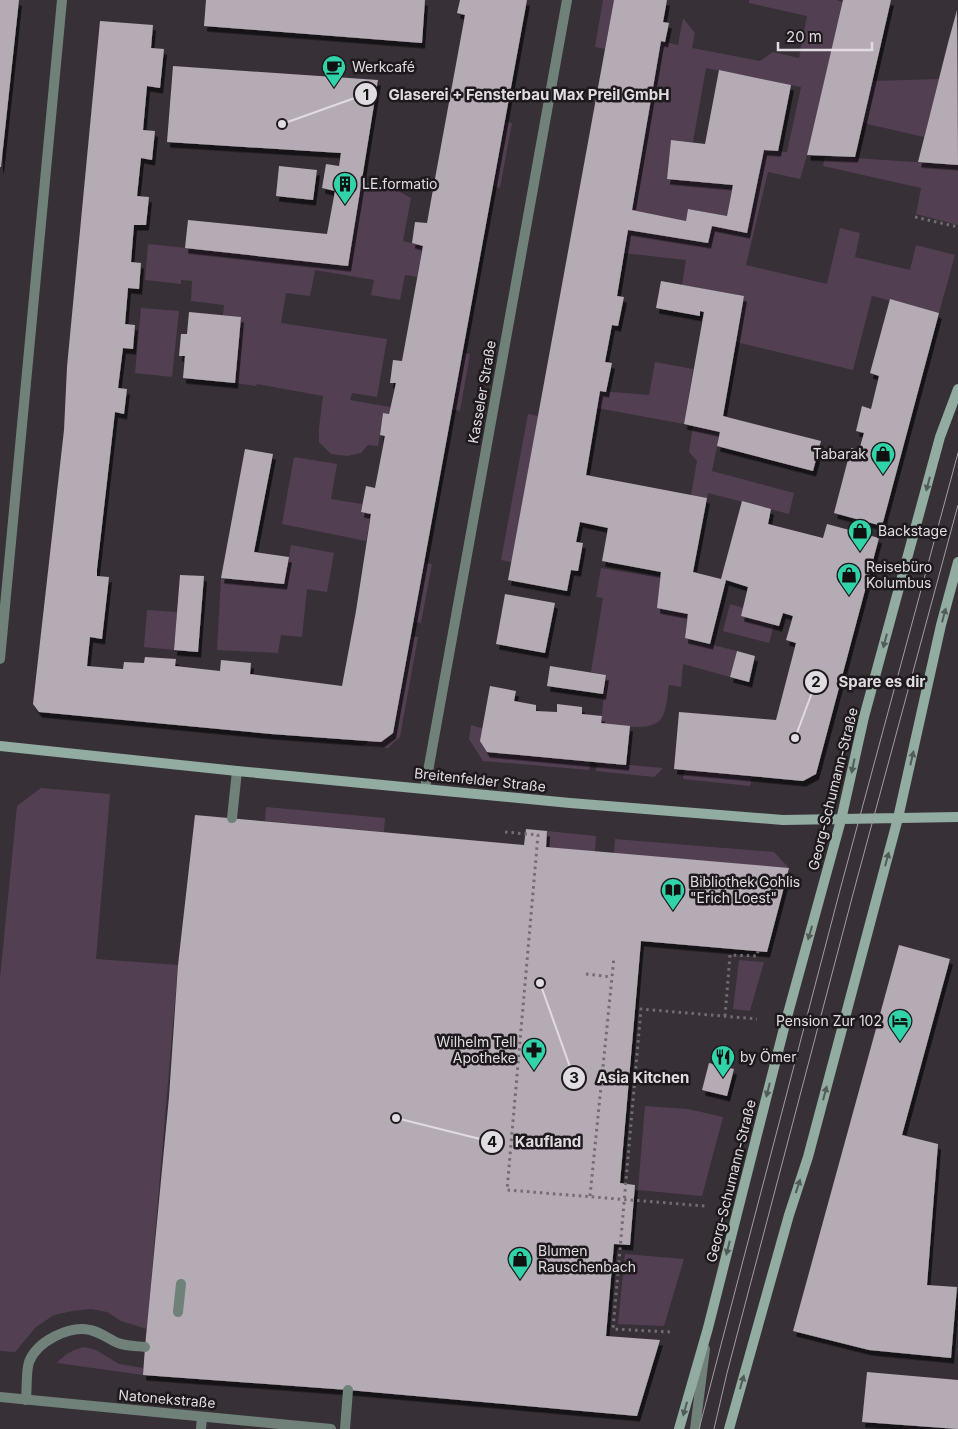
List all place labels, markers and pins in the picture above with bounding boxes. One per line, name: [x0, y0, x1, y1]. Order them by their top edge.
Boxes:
cafe icon: Werkcafé: [321, 54, 347, 88]
place label: Werkcafé: [352, 58, 415, 75]
callout: Glaserei + Fensterbau Max Preil GmbH: [354, 79, 680, 109]
building icon: LE.formatio: [332, 171, 358, 205]
place label: LE.formatio: [362, 175, 438, 192]
shop icon: Tabarak: [870, 441, 896, 475]
place label: Tabarak: [813, 445, 866, 462]
shop icon: Backstage: [847, 518, 873, 552]
place label: Backstage: [878, 522, 947, 539]
place label: Reisebüro Kolumbus: [866, 558, 932, 591]
shop icon: Reisebüro Kolumbus: [836, 562, 862, 596]
callout: Spare es dir: [803, 667, 935, 697]
place label: Bibliothek Gohlis "Erich Loest": [690, 873, 800, 906]
library icon: Bibliothek Gohlis "Erich Loest": [660, 877, 686, 911]
hotel icon: Pension Zur 102: [887, 1008, 913, 1042]
place label: Pension Zur 102: [776, 1012, 882, 1029]
place label: Wilhelm Tell Apotheke: [437, 1033, 516, 1066]
pharmacy icon: Wilhelm Tell Apotheke: [521, 1037, 547, 1071]
restaurant icon: by Ömer: [710, 1044, 736, 1078]
place label: by Ömer: [740, 1048, 797, 1065]
callout: Asia Kitchen: [562, 1063, 699, 1093]
callout: Kaufland: [480, 1127, 591, 1157]
place label: Blumen Rauschenbach: [538, 1242, 636, 1275]
shop icon: Blumen Rauschenbach: [507, 1246, 533, 1280]

